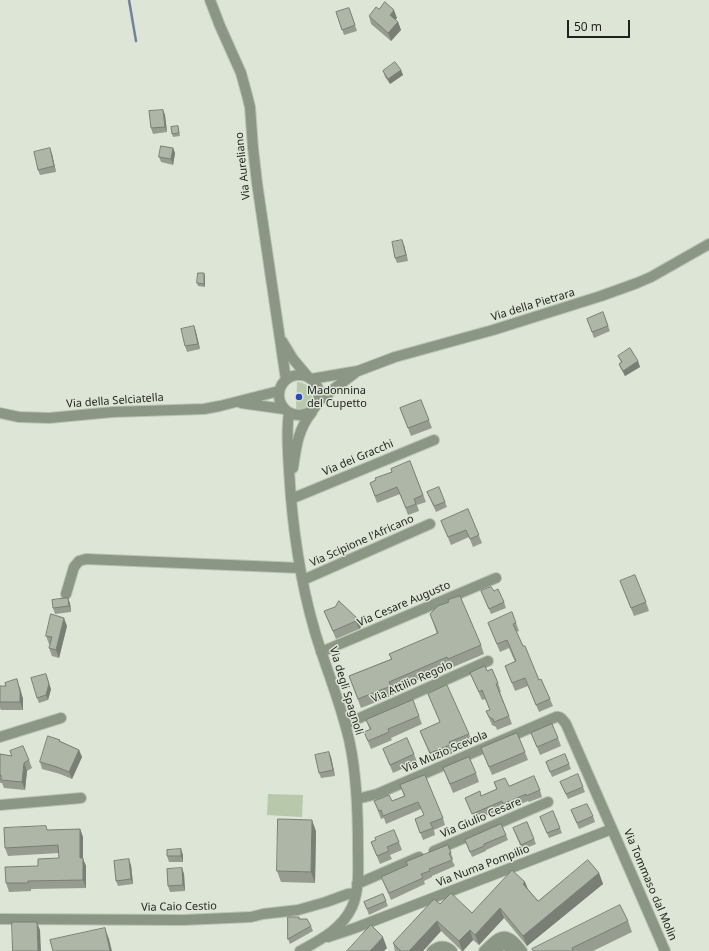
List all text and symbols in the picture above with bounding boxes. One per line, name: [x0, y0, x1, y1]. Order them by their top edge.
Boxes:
scale bar: [569, 12, 632, 38]
text: 50 m: [574, 18, 602, 35]
street label: Via Aureliano: [233, 131, 253, 201]
street label: Via della Pietrara: [490, 286, 576, 324]
place label: Madonnina del Cupetto: [307, 384, 367, 410]
street label: Via della Selciatella: [66, 391, 164, 411]
marker: Madonnina del Cupetto: [294, 392, 304, 402]
street label: Via dei Gracchi: [321, 437, 395, 479]
street label: Via Scipione l'Africano: [308, 512, 416, 570]
street label: Via Cesare Augusto: [356, 578, 452, 630]
street label: Via degli Spagnoli: [326, 645, 366, 737]
street label: Via Attilio Regolo: [369, 658, 455, 706]
street label: Via Muzio Scevola: [400, 728, 490, 776]
street label: Via Giulio Cesare: [439, 795, 523, 841]
street label: Via Tommaso dal Molin: [621, 827, 679, 943]
street label: Via Numa Pompilio: [435, 842, 531, 890]
street label: Via Caio Cestio: [141, 900, 217, 914]

